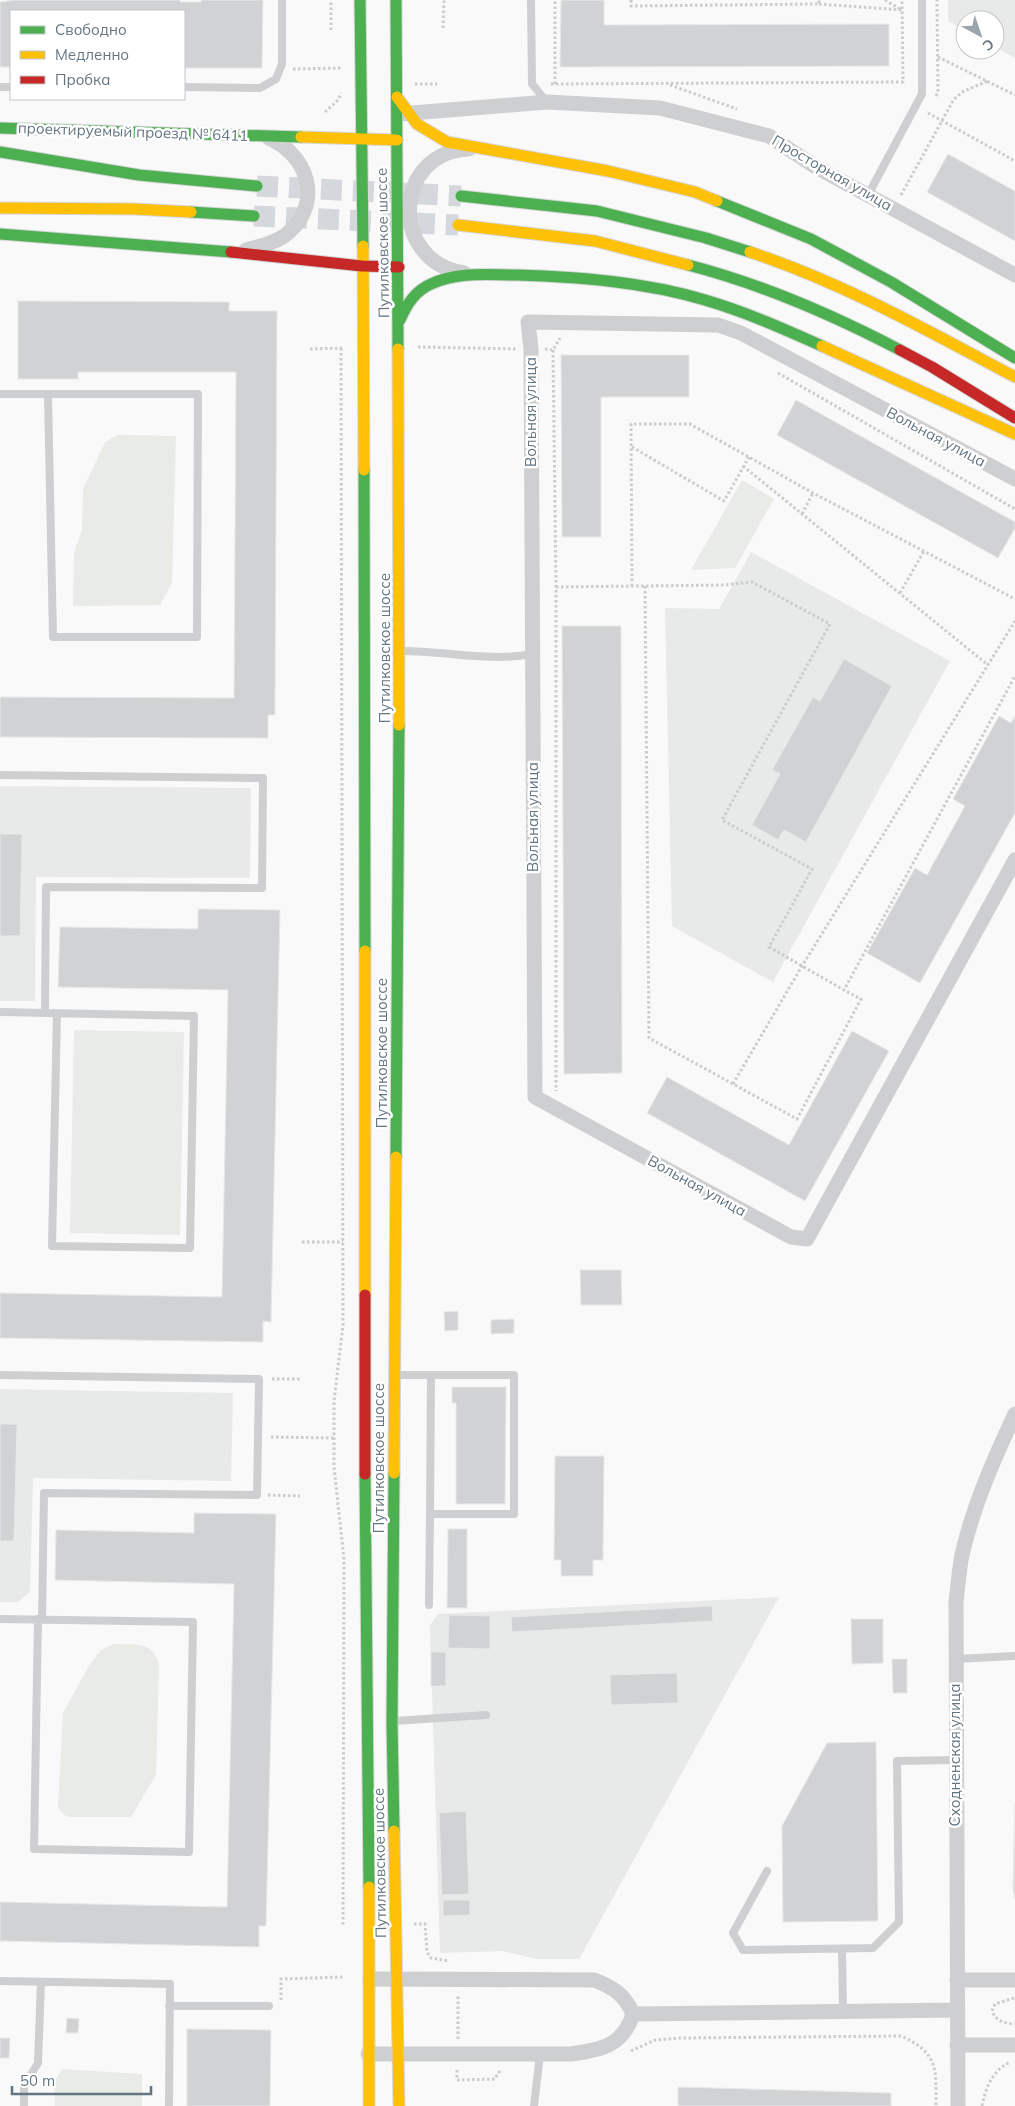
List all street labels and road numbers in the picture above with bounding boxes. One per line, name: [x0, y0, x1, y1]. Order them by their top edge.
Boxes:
street label: проектируемый проезд № 6411: [17, 118, 249, 145]
street label: Просторная улица: [769, 130, 896, 215]
street label: Путилковское шоссе: [372, 168, 393, 318]
street label: Вольная улица: [521, 357, 540, 467]
street label: Вольная улица: [883, 402, 989, 471]
street label: Путилковское шоссе: [375, 573, 394, 723]
street label: Вольная улица: [523, 762, 542, 872]
street label: Путилковское шоссе: [372, 978, 391, 1128]
street label: Вольная улица: [645, 1151, 750, 1220]
street label: Путилковское шоссе: [369, 1383, 388, 1533]
street label: Сходненская улица: [945, 1684, 964, 1826]
street label: Путилковское шоссе: [369, 1788, 390, 1938]

